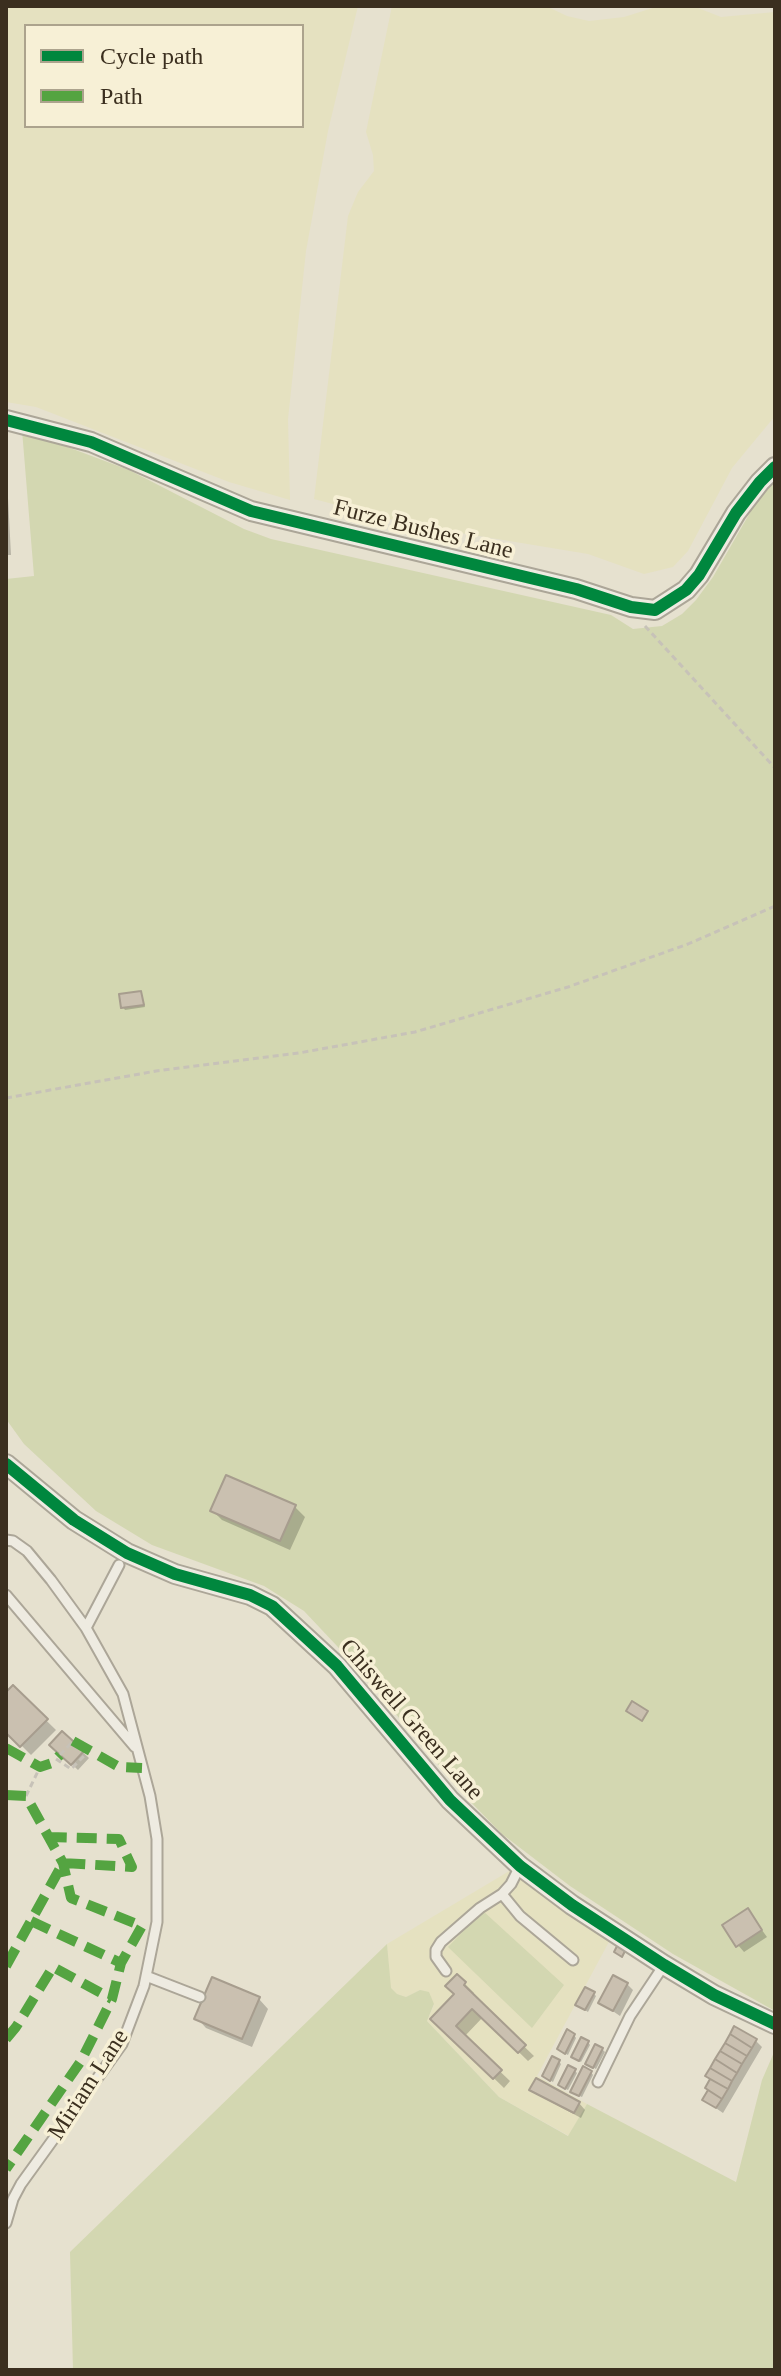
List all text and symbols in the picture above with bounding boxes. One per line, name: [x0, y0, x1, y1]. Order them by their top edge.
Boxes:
legend: [24, 24, 304, 128]
text: Cycle path: [100, 43, 203, 69]
text: Path: [100, 83, 143, 109]
street label: Furze Bushes Lane: [330, 494, 516, 566]
street label: Chiswell Green Lane: [333, 1634, 489, 1806]
street label: Miriam Lane: [43, 2024, 135, 2146]

